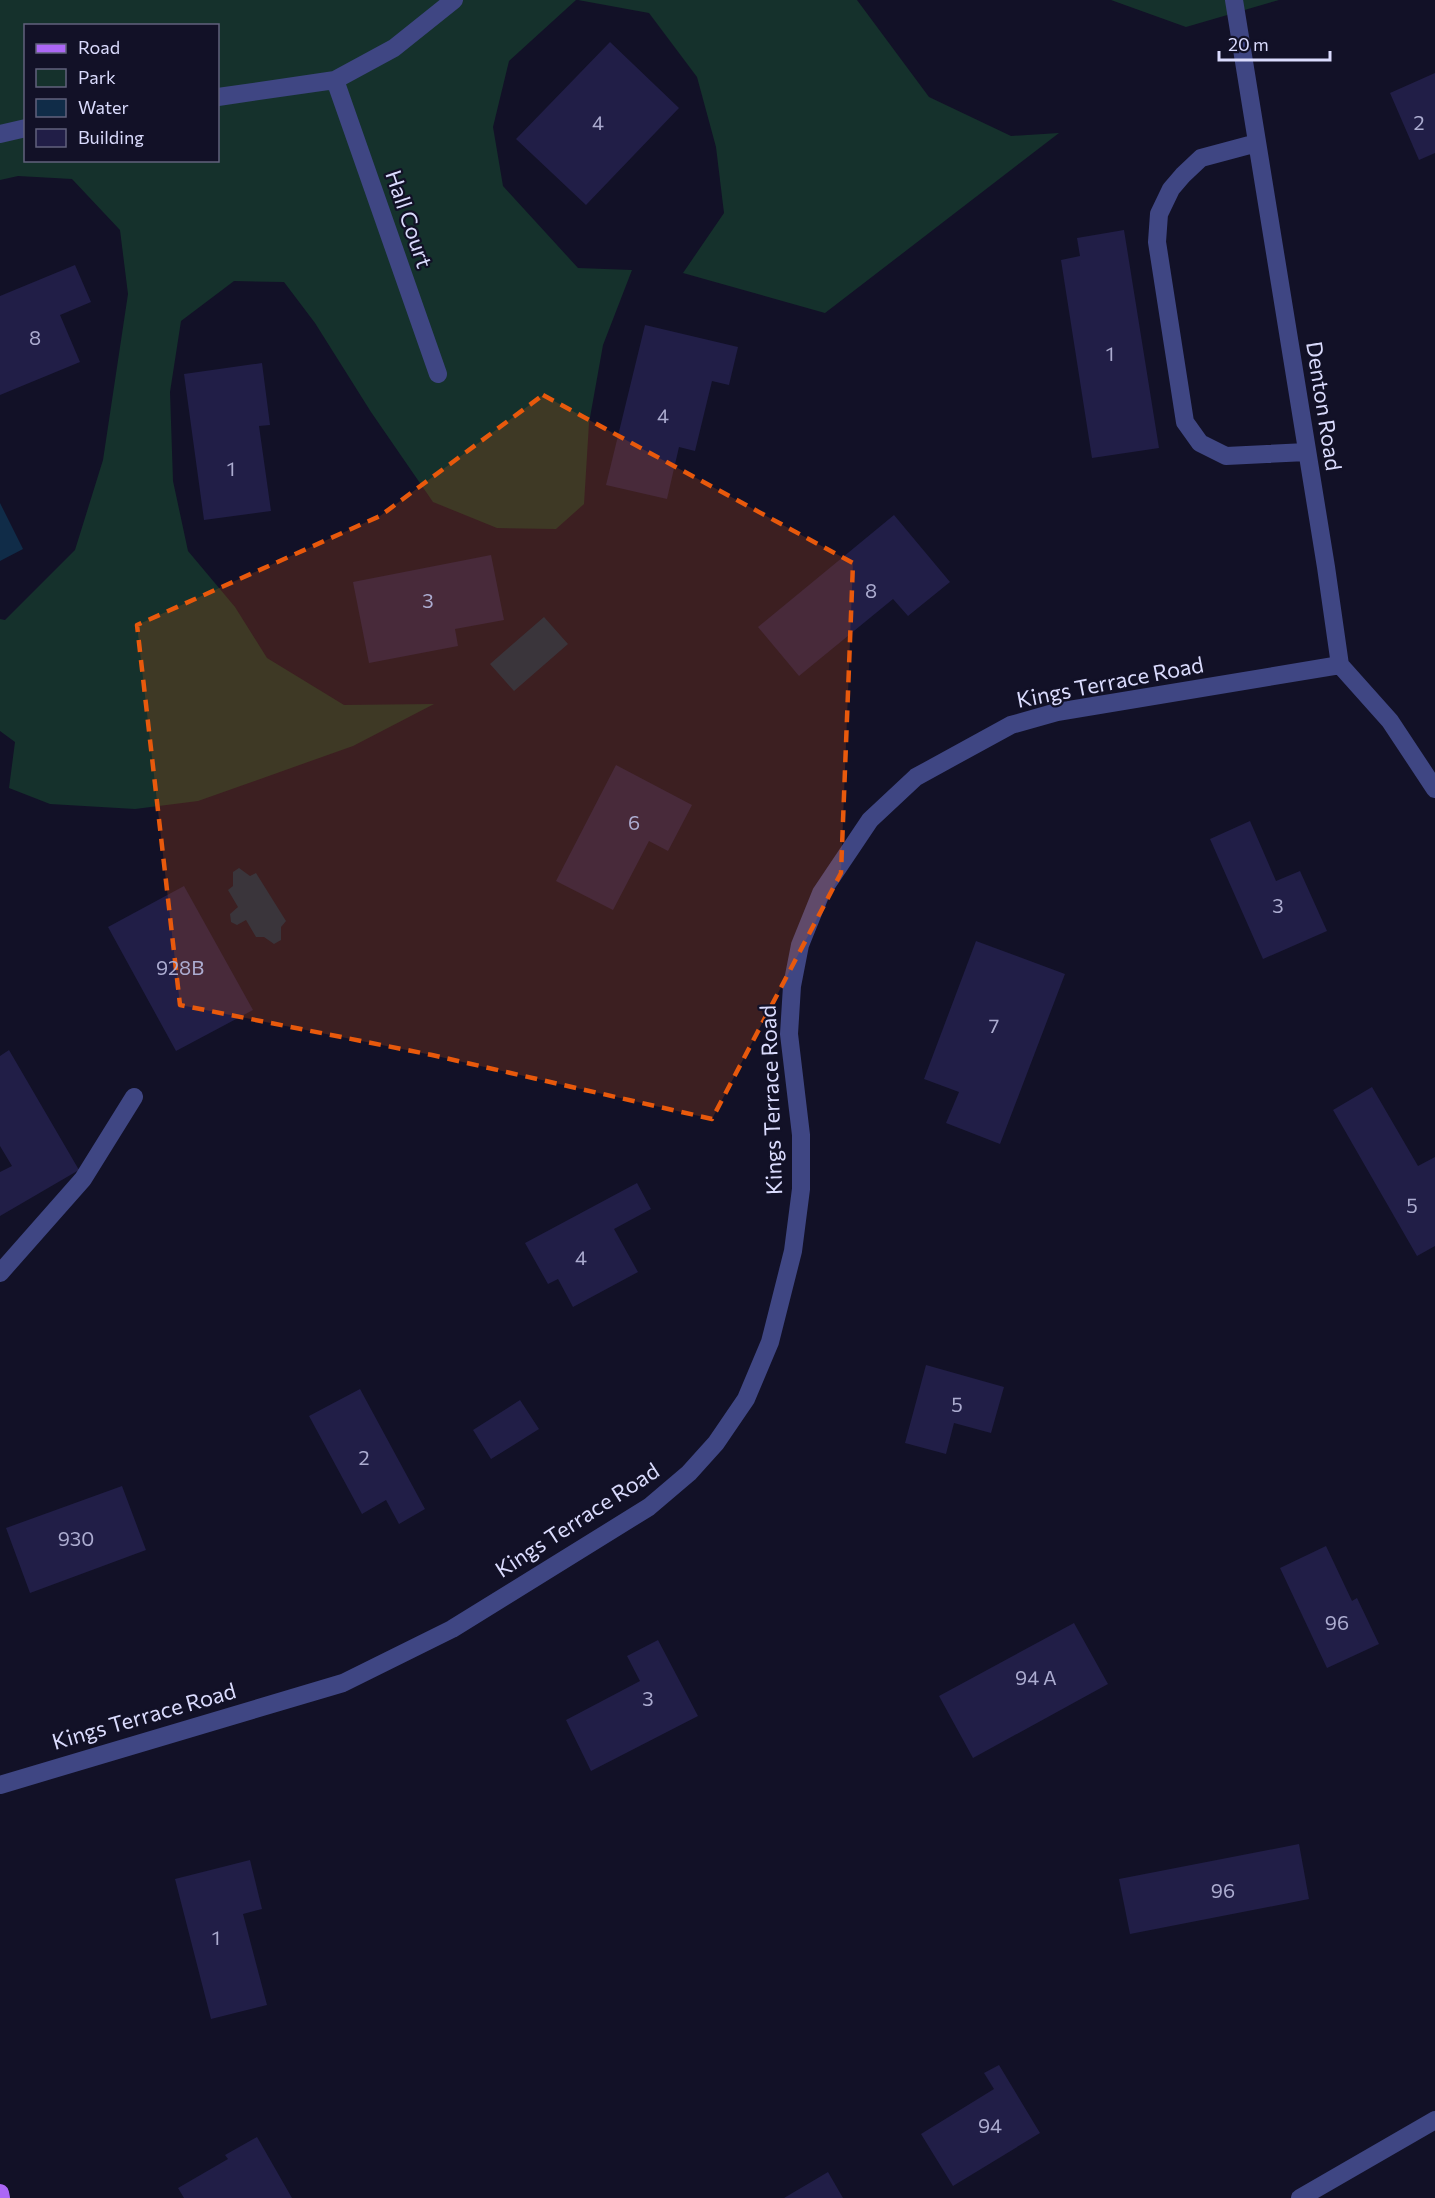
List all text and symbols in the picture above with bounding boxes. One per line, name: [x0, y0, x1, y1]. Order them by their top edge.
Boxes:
legend: [24, 24, 219, 162]
scale bar: [1219, 24, 1330, 62]
text: 20 m: [1228, 33, 1269, 55]
text: Road: [78, 36, 120, 58]
text: Park: [78, 66, 116, 88]
text: Water: [78, 96, 129, 118]
house number: 4: [592, 110, 604, 134]
house number: 2: [1413, 110, 1425, 134]
text: Building: [78, 126, 144, 148]
street label: Hall Court: [380, 166, 439, 271]
house number: 8: [29, 325, 41, 349]
street label: Denton Road: [1301, 339, 1348, 473]
house number: 1: [1106, 341, 1114, 365]
house number: 4: [657, 403, 669, 427]
house number: 1: [227, 456, 235, 480]
house number: 8: [865, 578, 877, 602]
house number: 3: [422, 588, 434, 612]
street label: Kings Terrace Road: [1014, 650, 1206, 713]
house number: 6: [628, 810, 640, 834]
house number: 3: [1272, 893, 1284, 917]
house number: 928B: [156, 955, 204, 979]
street label: Kings Terrace Road: [754, 1005, 787, 1195]
house number: 7: [989, 1013, 999, 1037]
house number: 5: [1406, 1193, 1418, 1217]
house number: 4: [575, 1245, 587, 1269]
house number: 5: [951, 1392, 963, 1416]
house number: 2: [358, 1445, 370, 1469]
street label: Kings Terrace Road: [490, 1456, 664, 1583]
house number: 930: [58, 1526, 94, 1550]
house number: 96: [1325, 1610, 1349, 1634]
house number: 94 A: [1015, 1665, 1057, 1689]
street label: Kings Terrace Road: [49, 1676, 239, 1755]
house number: 3: [642, 1686, 654, 1710]
house number: 96: [1211, 1878, 1235, 1902]
house number: 1: [212, 1925, 220, 1949]
house number: 94: [978, 2113, 1002, 2137]

